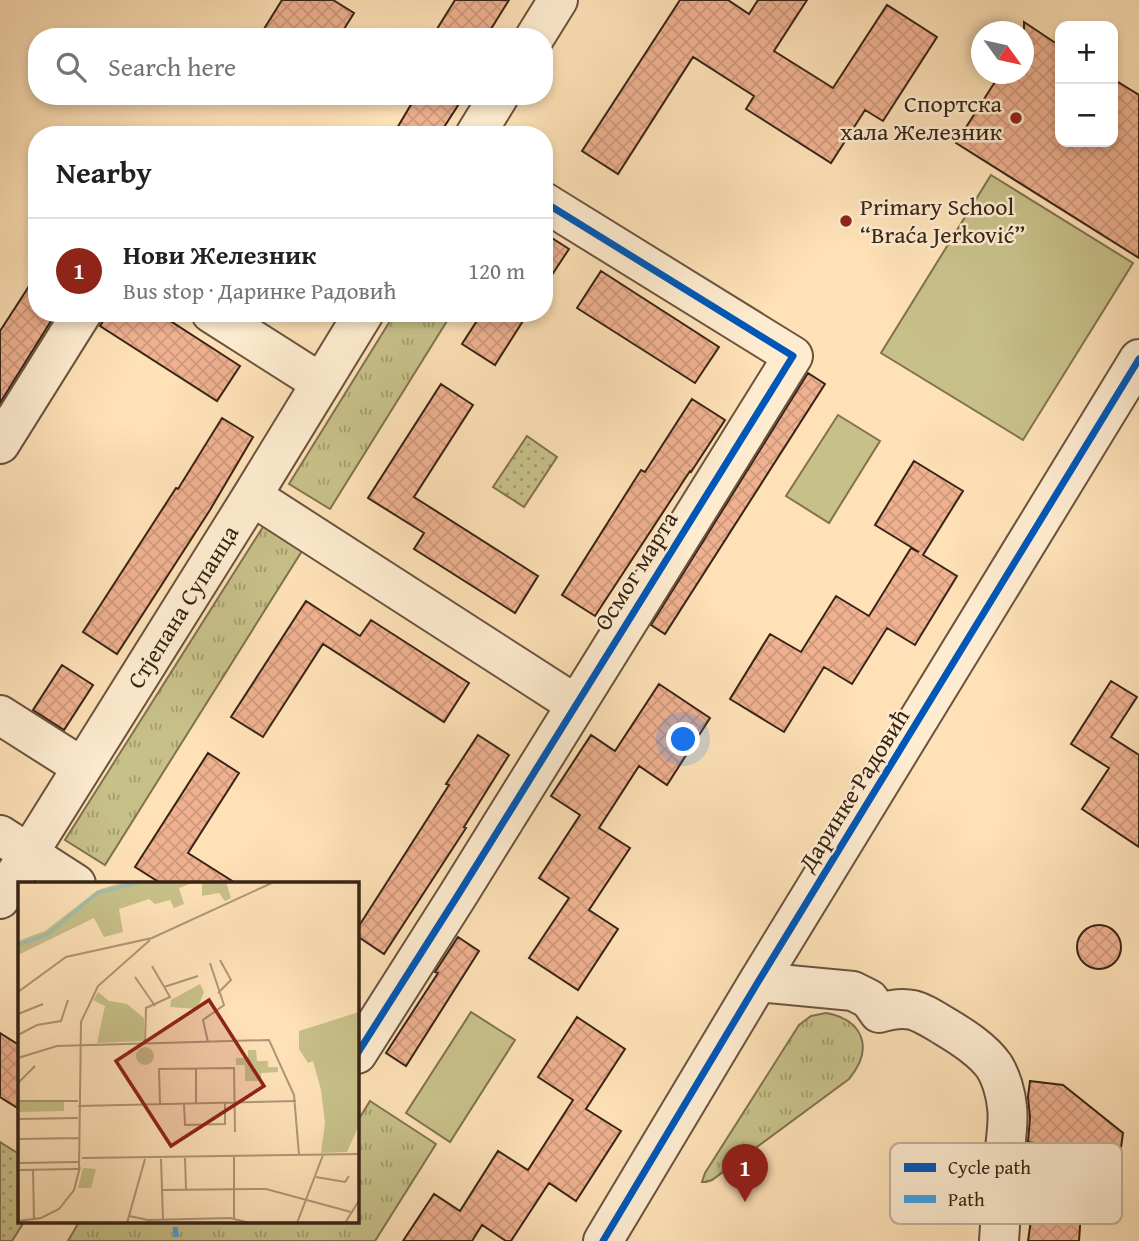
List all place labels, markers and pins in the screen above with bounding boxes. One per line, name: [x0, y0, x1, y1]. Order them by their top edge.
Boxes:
place label: Спортска хала Железник: [840, 86, 1003, 149]
marker: Спортска хала Железник: [1008, 110, 1024, 126]
place label: Primary School “Braća Jerković”: [860, 189, 1025, 252]
marker: Primary School “Braća Jerković”: [838, 213, 854, 229]
pin: 1: [722, 1144, 768, 1202]

